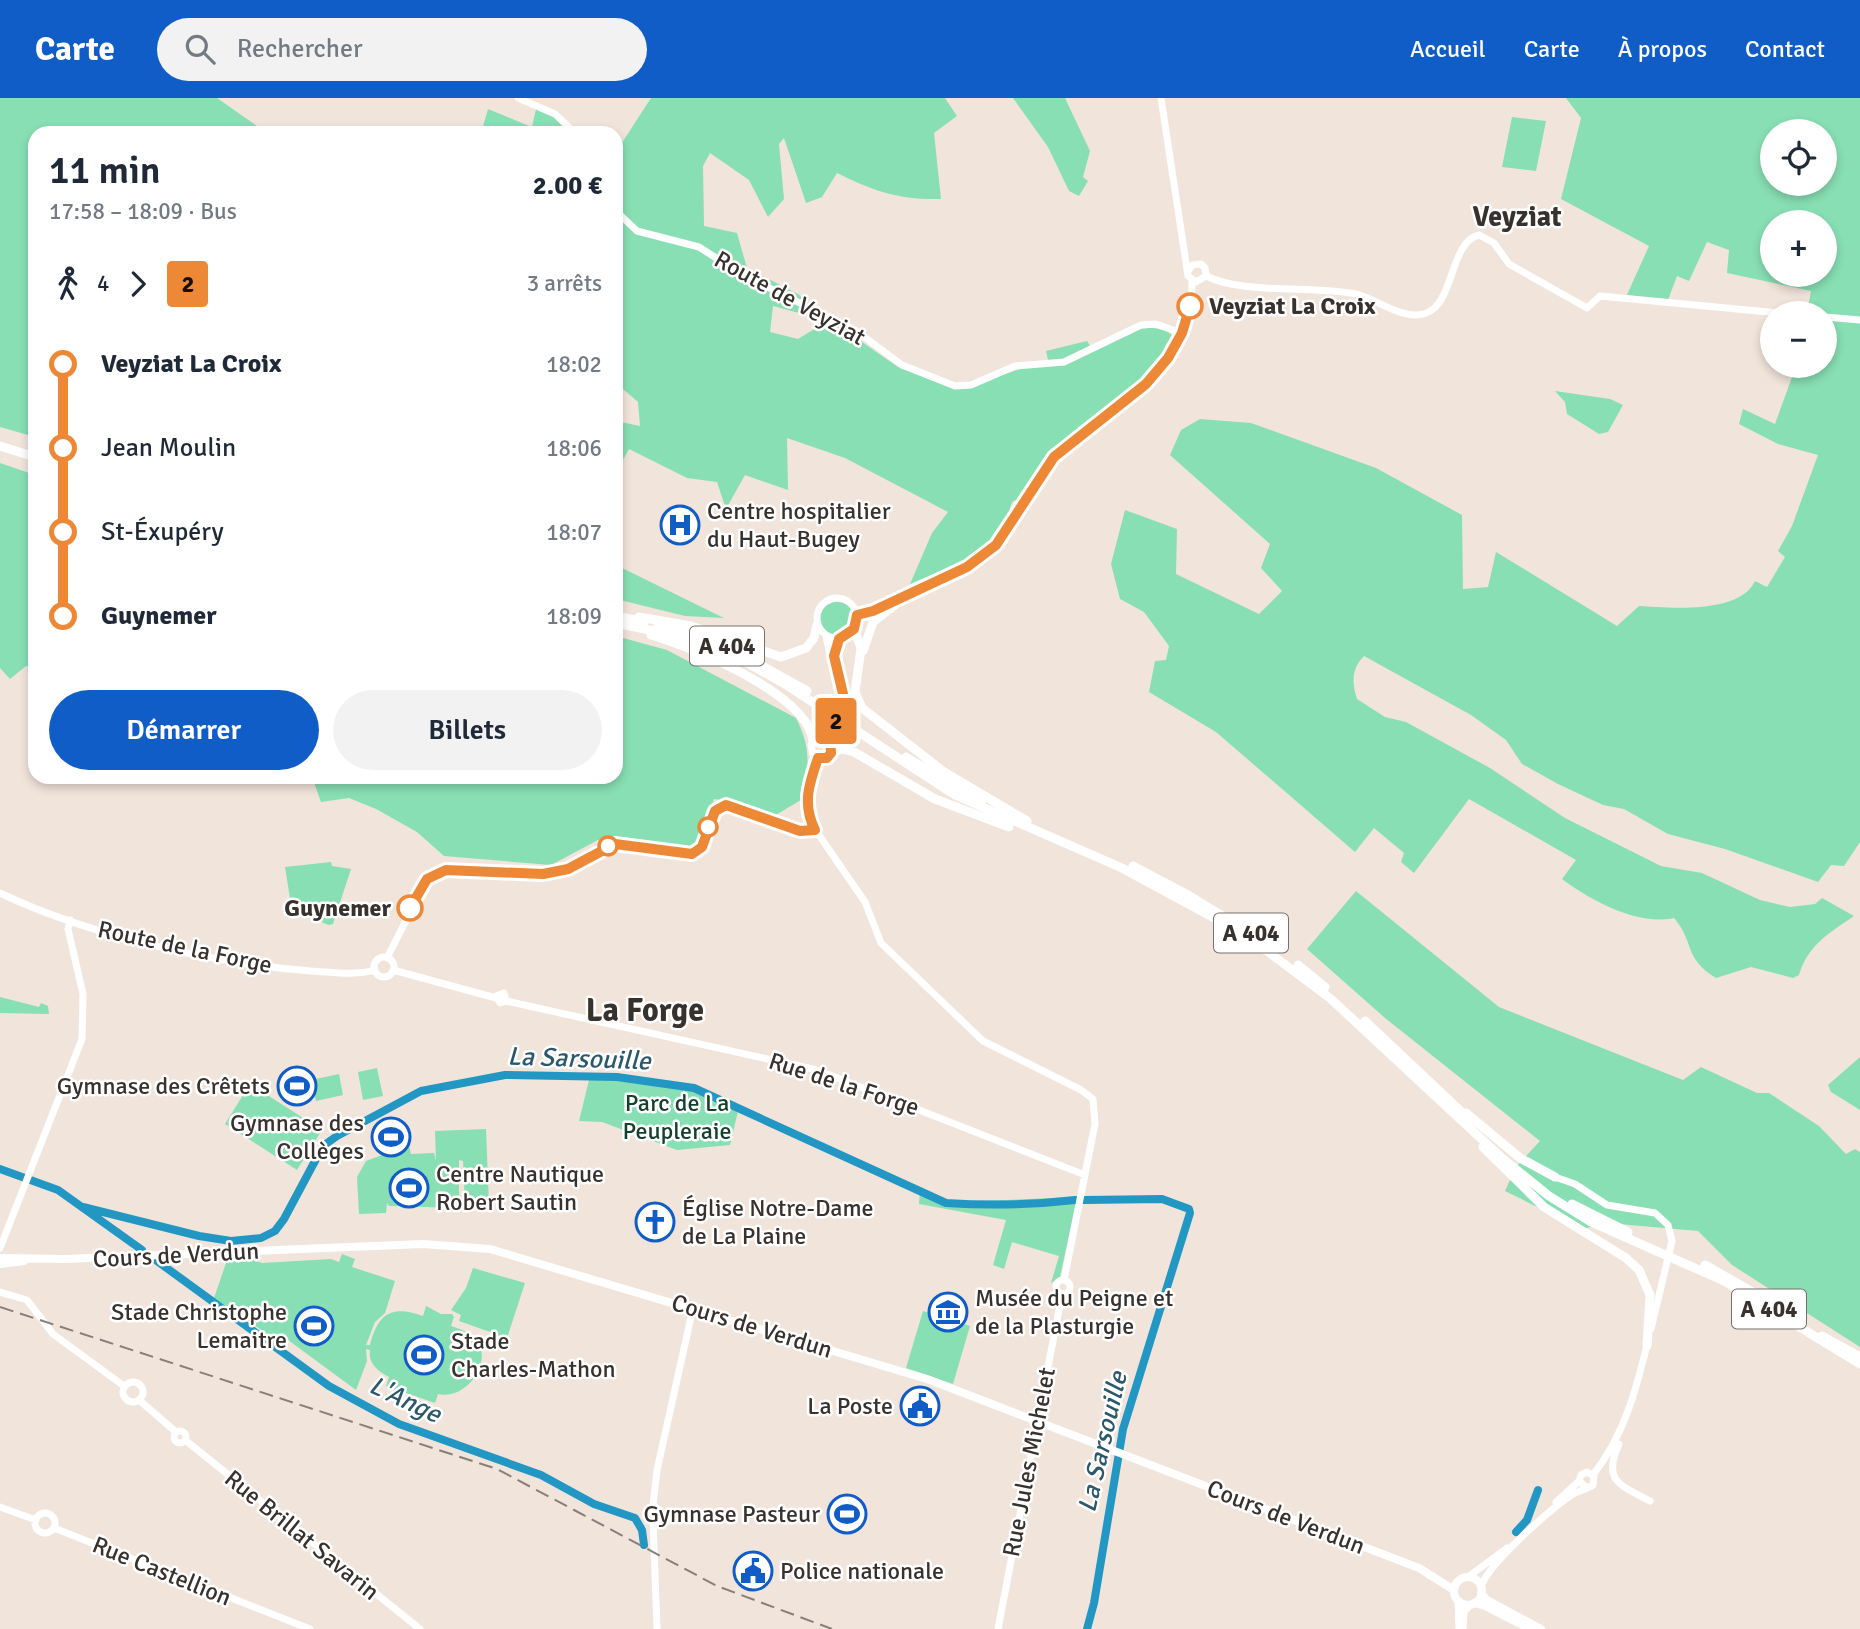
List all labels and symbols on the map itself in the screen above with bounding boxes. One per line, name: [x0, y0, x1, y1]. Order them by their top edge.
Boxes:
district label: Veyziat: [1473, 200, 1562, 234]
street label: Route de Veyziat: [709, 244, 871, 352]
place label: Veyziat La Croix: [1209, 291, 1376, 321]
marker: Veyziat La Croix: [1177, 293, 1203, 319]
place label: Centre hospitalier du Haut-Bugey: [707, 496, 891, 554]
hospital icon: Centre hospitalier du Haut-Bugey: [659, 504, 701, 546]
road number: A 404: [690, 626, 764, 666]
line badge: 2: [813, 698, 859, 744]
unlabelled marker: [698, 817, 718, 837]
unlabelled marker: [598, 836, 618, 856]
place label: Guynemer: [284, 893, 391, 923]
marker: Guynemer: [397, 895, 423, 921]
street label: Route de la Forge: [95, 914, 275, 980]
road number: A 404: [1214, 914, 1288, 953]
district label: La Forge: [586, 991, 704, 1030]
water label: La Sarsouille: [507, 1041, 653, 1078]
street label: Rue de la Forge: [765, 1046, 923, 1122]
sports icon: Gymnase des Crêtets: [276, 1065, 318, 1107]
place label: Gymnase des Crêtets: [57, 1071, 270, 1101]
park label: Parc de La Peupleraie: [622, 1088, 732, 1146]
place label: Gymnase des Collèges: [230, 1108, 364, 1166]
sports icon: Gymnase des Collèges: [370, 1116, 412, 1158]
place label: Centre Nautique Robert Sautin: [436, 1159, 604, 1217]
sports icon: Centre Nautique Robert Sautin: [388, 1167, 430, 1209]
place label: Église Notre-Dame de La Plaine: [682, 1193, 874, 1251]
church icon: Église Notre-Dame de La Plaine: [634, 1201, 676, 1243]
street label: Cours de Verdun: [92, 1236, 260, 1274]
place label: Musée du Peigne et de la Plasturgie: [975, 1283, 1173, 1341]
street label: Cours de Verdun: [668, 1287, 836, 1365]
road number: A 404: [1732, 1290, 1806, 1328]
museum icon: Musée du Peigne et de la Plasturgie: [927, 1291, 969, 1333]
place label: Stade Christophe Lemaitre: [111, 1297, 287, 1355]
sports icon: Stade Christophe Lemaitre: [293, 1305, 335, 1347]
place label: Stade Charles-Mathon: [451, 1326, 616, 1384]
sports icon: Stade Charles-Mathon: [403, 1334, 445, 1376]
street label: Rue Jules Michelet: [996, 1365, 1062, 1559]
water label: La Sarsouille: [1071, 1367, 1135, 1515]
water label: L'Ange: [364, 1370, 448, 1431]
public building icon: La Poste: [899, 1385, 941, 1427]
place label: La Poste: [807, 1391, 893, 1421]
street label: Rue Brillat Savarin: [218, 1463, 386, 1607]
street label: Cours de Verdun: [1203, 1473, 1369, 1561]
sports icon: Gymnase Pasteur: [826, 1493, 868, 1535]
place label: Gymnase Pasteur: [643, 1499, 820, 1529]
street label: Rue Castellion: [88, 1530, 236, 1612]
public building icon: Police nationale: [732, 1550, 774, 1592]
place label: Police nationale: [780, 1556, 944, 1586]

